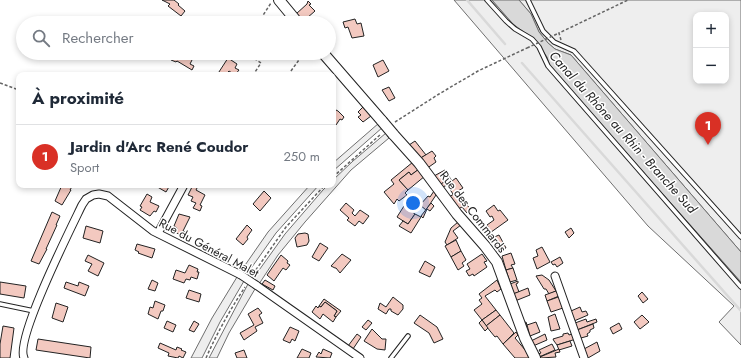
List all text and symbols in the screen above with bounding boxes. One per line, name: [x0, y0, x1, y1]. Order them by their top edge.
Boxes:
map controls: [693, 12, 729, 84]
button: +: [693, 12, 729, 48]
search box: [16, 16, 336, 60]
icon: search: [30, 27, 52, 49]
text: Rechercher: [62, 27, 134, 49]
water label: Canal du Rhône au Rhin - Branche Sud: [545, 47, 702, 218]
button: −: [693, 48, 729, 84]
text: À proximité: [32, 86, 124, 110]
pin: 1: [695, 112, 721, 145]
text: Jardin d'Arc René Coudor: [70, 136, 249, 158]
text: 1: [42, 147, 48, 166]
text: 250 m: [283, 147, 320, 166]
text: Sport: [70, 158, 99, 177]
street label: Rue des Commards: [435, 167, 511, 257]
your location: [403, 193, 423, 213]
street label: Rue du Général Malet: [156, 214, 262, 282]

